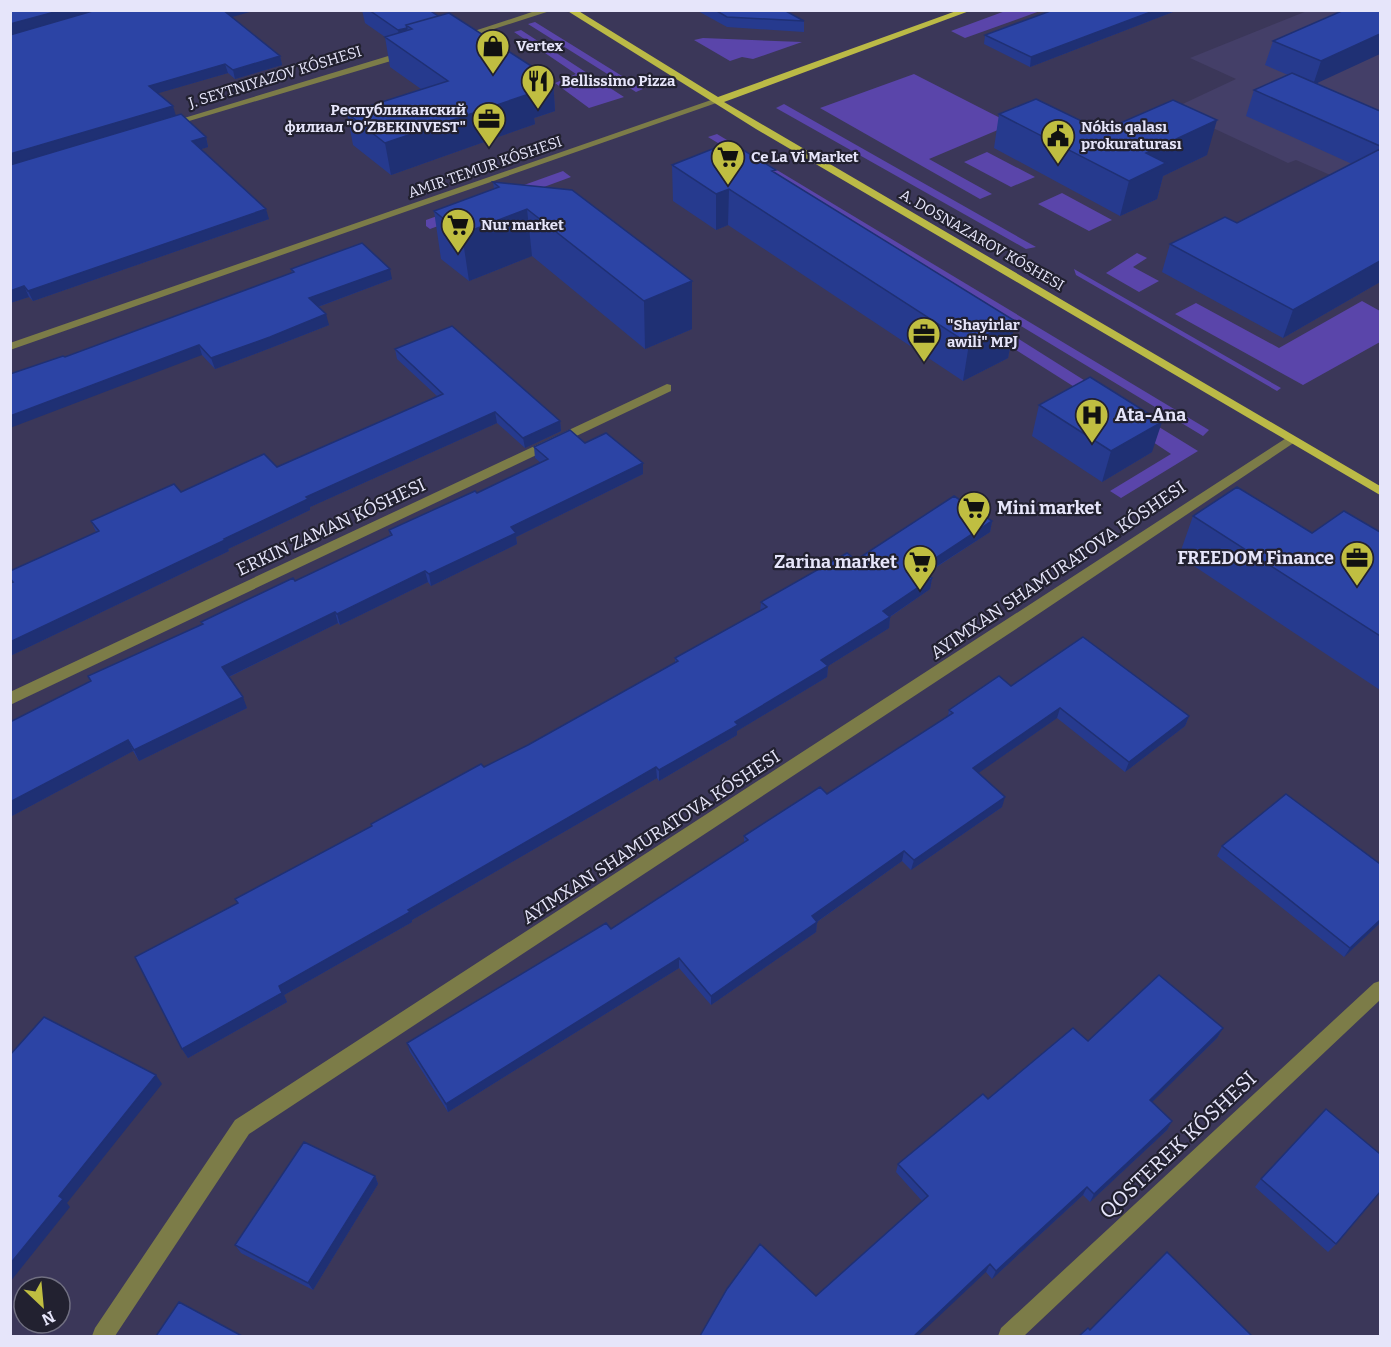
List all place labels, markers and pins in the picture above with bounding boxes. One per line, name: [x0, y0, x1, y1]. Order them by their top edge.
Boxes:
shop icon: Vertex: [475, 28, 511, 75]
place label: Vertex: [516, 37, 563, 55]
restaurant icon: Bellissimo Pizza: [520, 63, 556, 110]
place label: Bellissimo Pizza: [561, 72, 676, 90]
place label: Республиканский филиал "O'ZBEKINVEST": [285, 101, 466, 136]
office icon: Республиканский филиал "O'ZBEKINVEST": [471, 101, 507, 148]
public building icon: Nókis qalası prokuraturası: [1040, 118, 1076, 165]
place label: Nókis qalası prokuraturası: [1081, 118, 1182, 153]
supermarket icon: Ce La Vi Market: [710, 139, 746, 186]
place label: Ce La Vi Market: [751, 148, 859, 166]
supermarket icon: Nur market: [440, 207, 476, 254]
place label: Nur market: [481, 216, 564, 234]
office icon: "Shayirlar awili" MPJ: [906, 316, 942, 363]
place label: "Shayirlar awili" MPJ: [947, 316, 1020, 351]
hospital icon: Ata-Ana: [1074, 397, 1110, 444]
place label: Ata-Ana: [1115, 404, 1186, 426]
supermarket icon: Mini market: [956, 490, 992, 537]
place label: Mini market: [997, 497, 1102, 519]
office icon: FREEDOM Finance: [1339, 540, 1375, 587]
supermarket icon: Zarina market: [902, 544, 938, 591]
place label: FREEDOM Finance: [1178, 547, 1334, 569]
place label: Zarina market: [774, 551, 897, 573]

